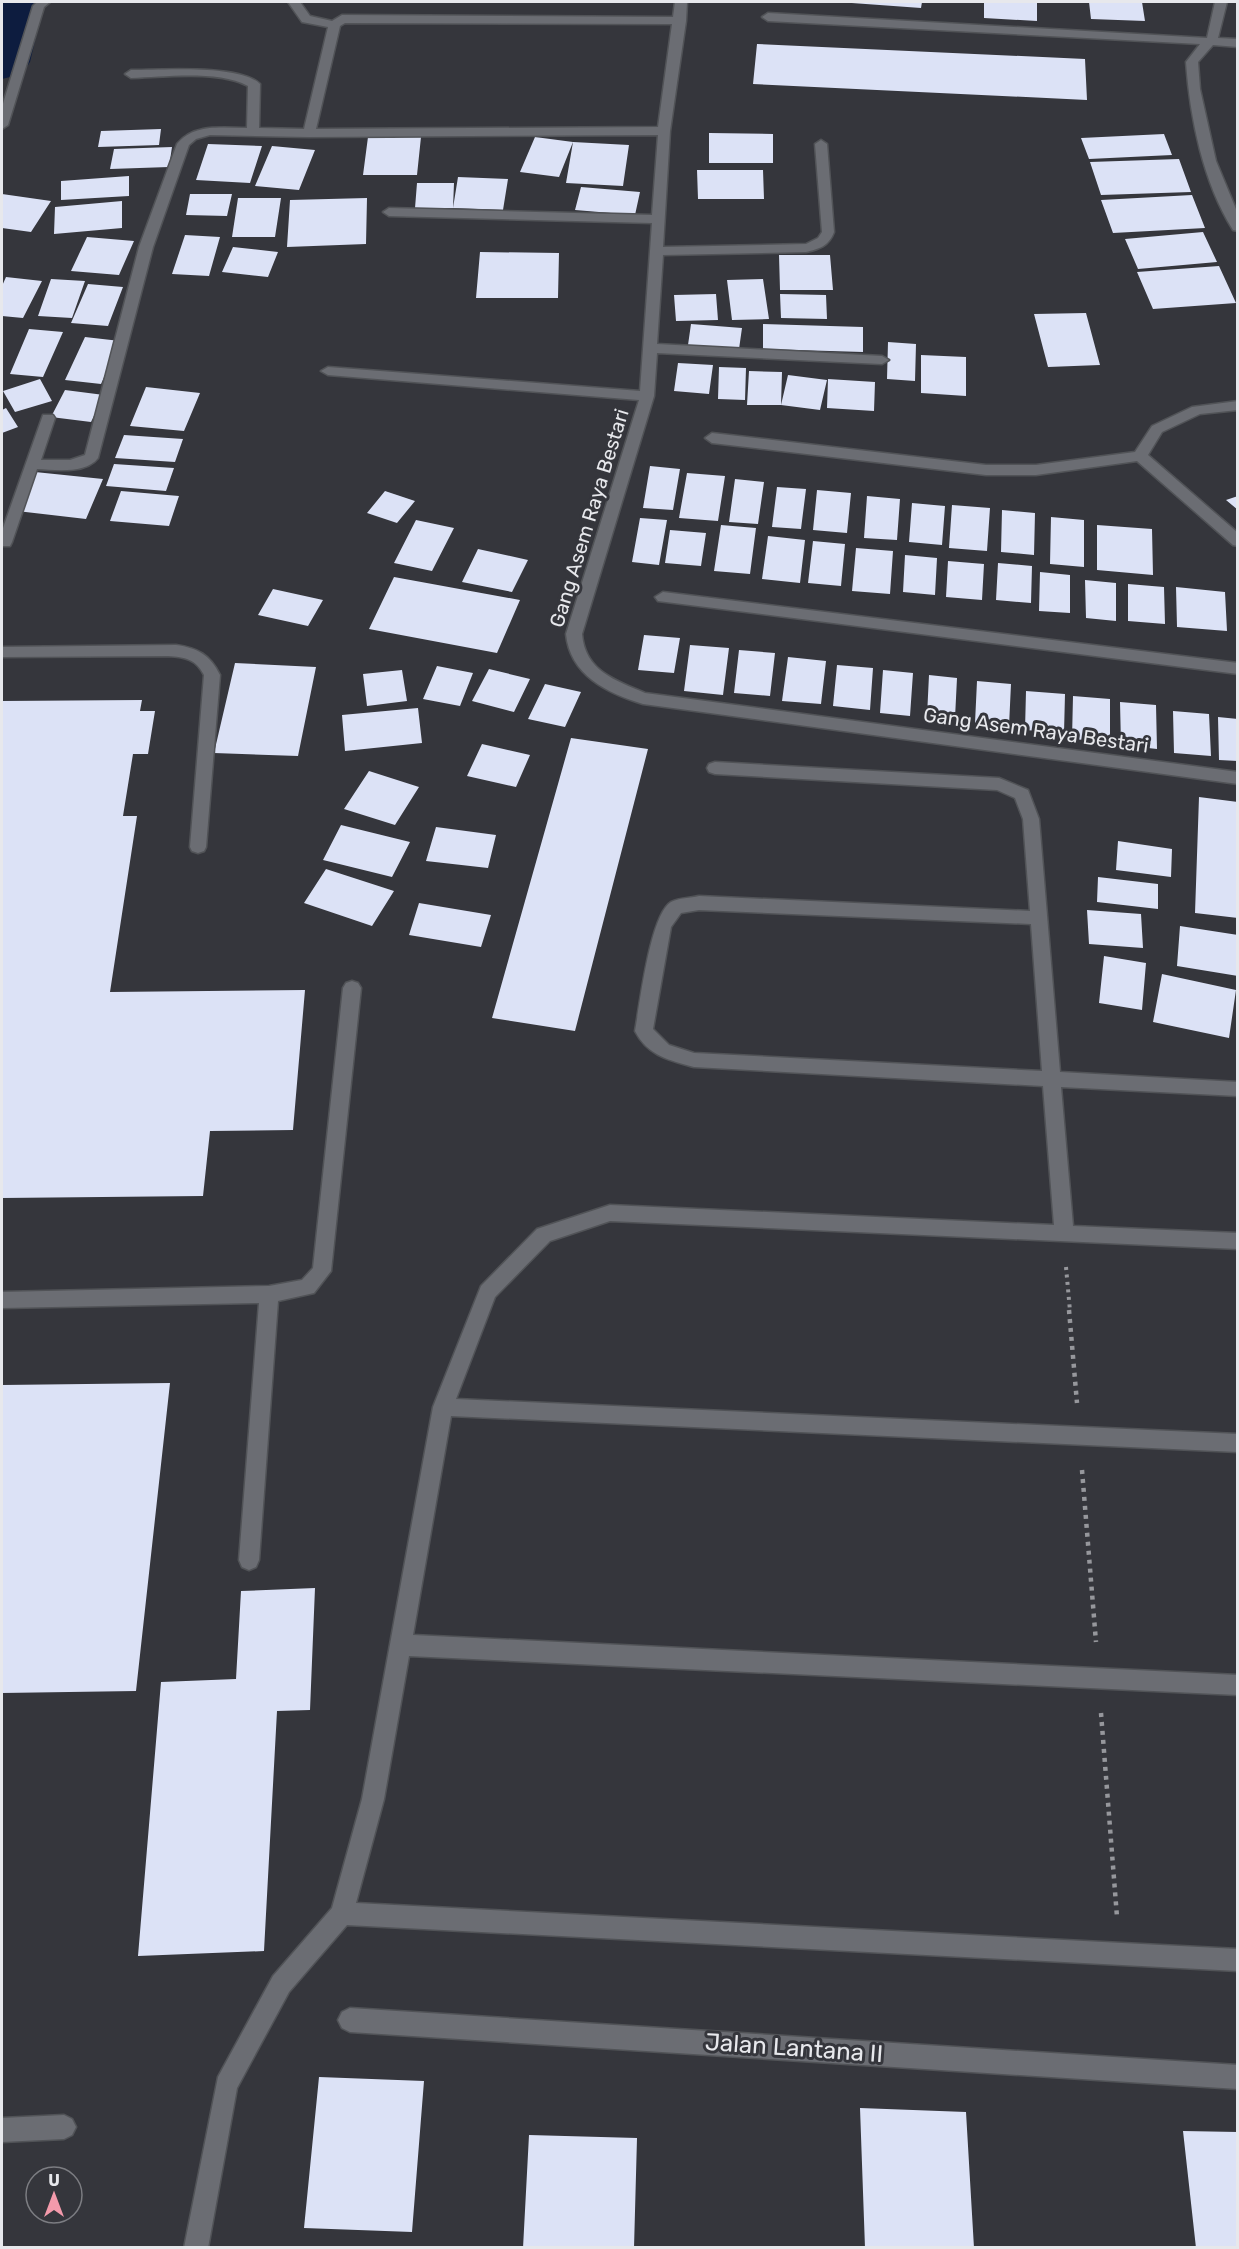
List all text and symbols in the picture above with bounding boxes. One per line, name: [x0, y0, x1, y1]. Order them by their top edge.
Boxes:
street label: Gang Asem Raya Bestari: [544, 406, 634, 630]
street label: Gang Asem Raya Bestari: [922, 702, 1150, 758]
street label: Jalan Lantana II: [704, 2028, 884, 2068]
north arrow: [24, 2165, 84, 2225]
text: U: [48, 2171, 60, 2190]

